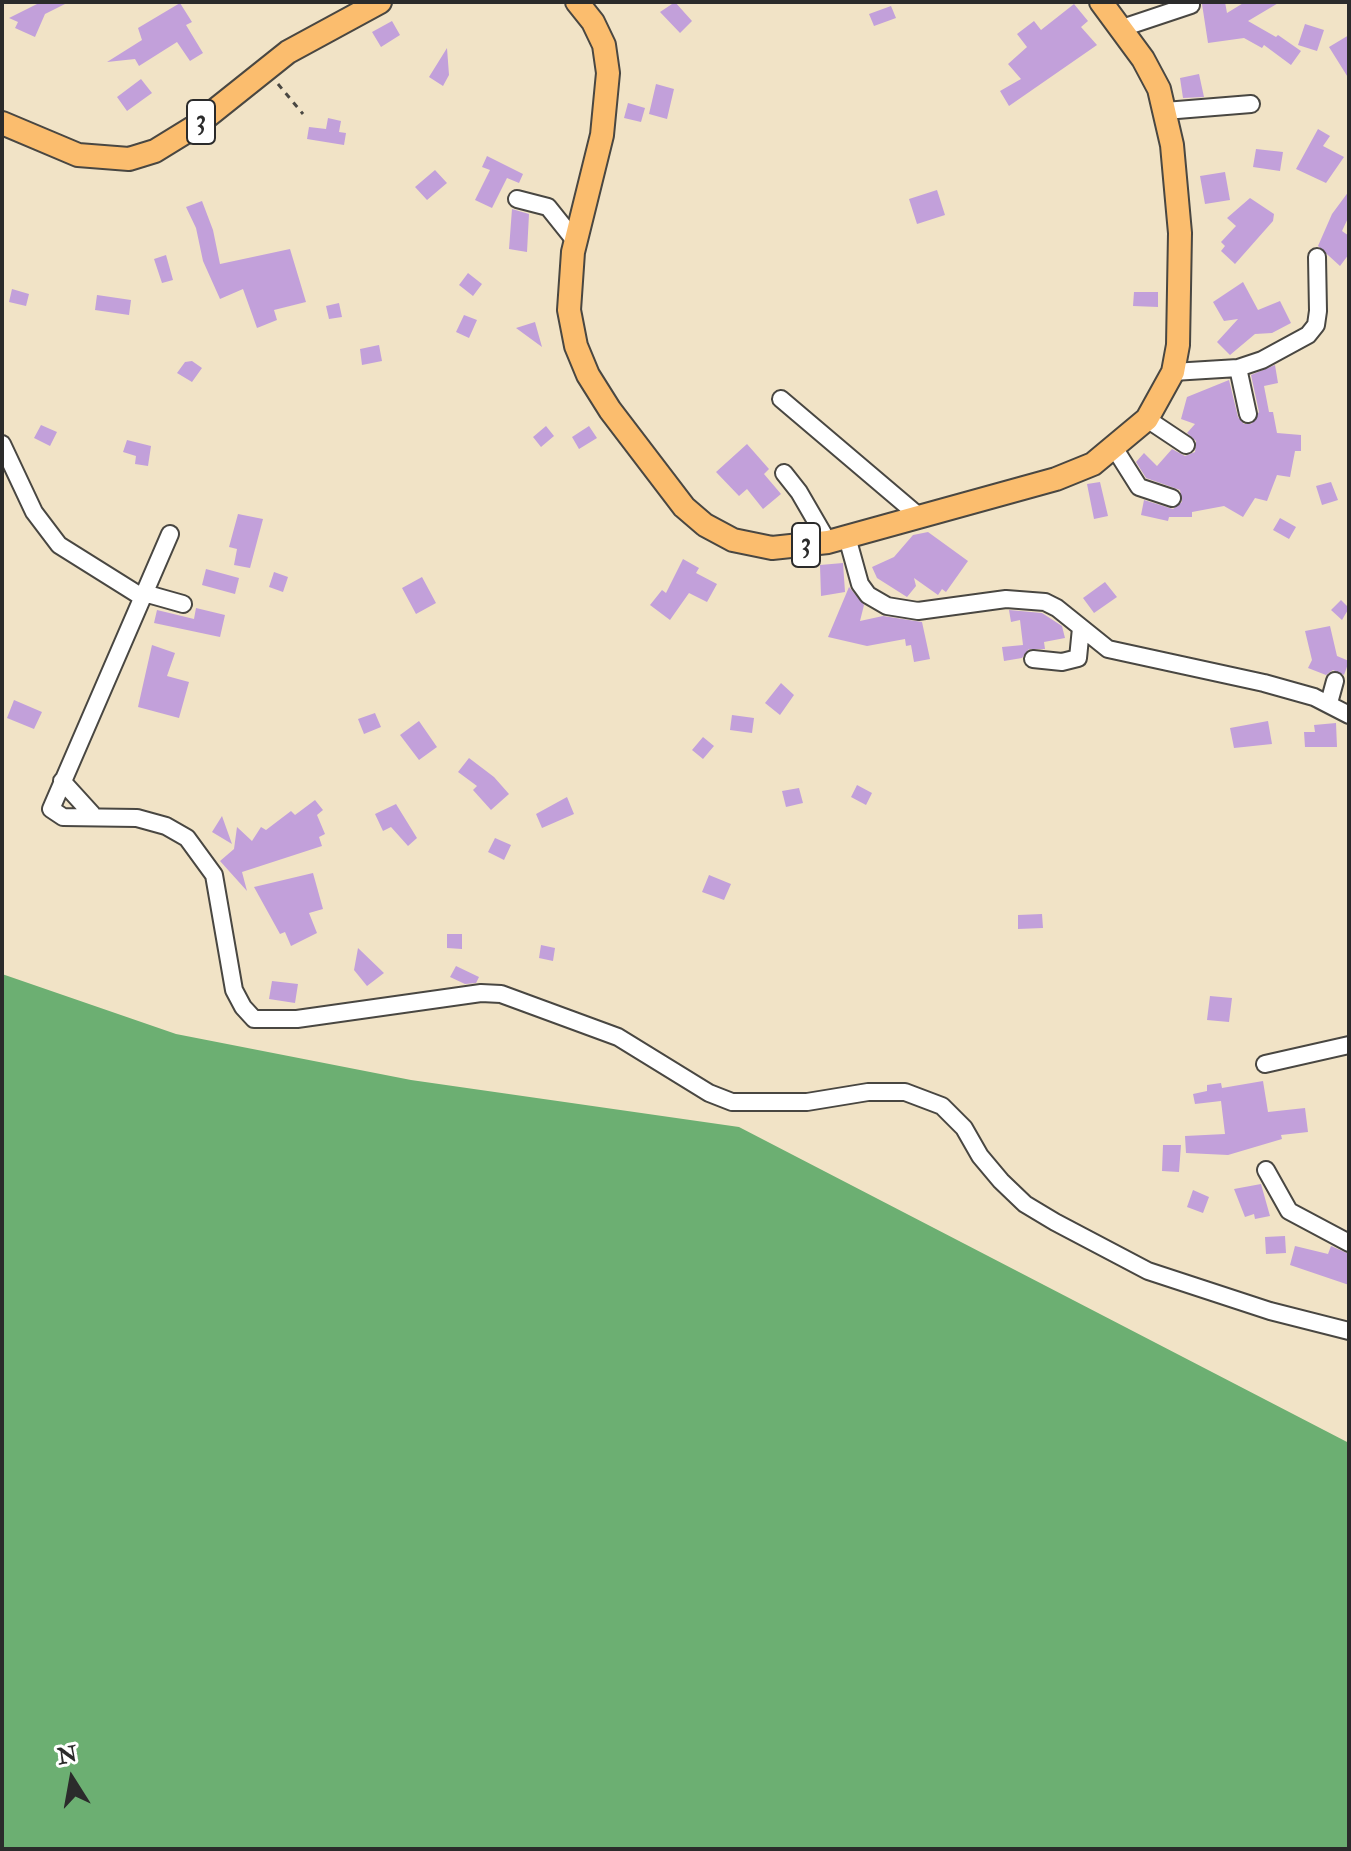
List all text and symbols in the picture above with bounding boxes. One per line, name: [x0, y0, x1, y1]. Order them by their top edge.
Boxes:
road number: 3: [187, 100, 215, 144]
road number: 3: [792, 523, 820, 567]
north arrow: [32, 1739, 112, 1819]
text: N: [55, 1740, 80, 1771]

